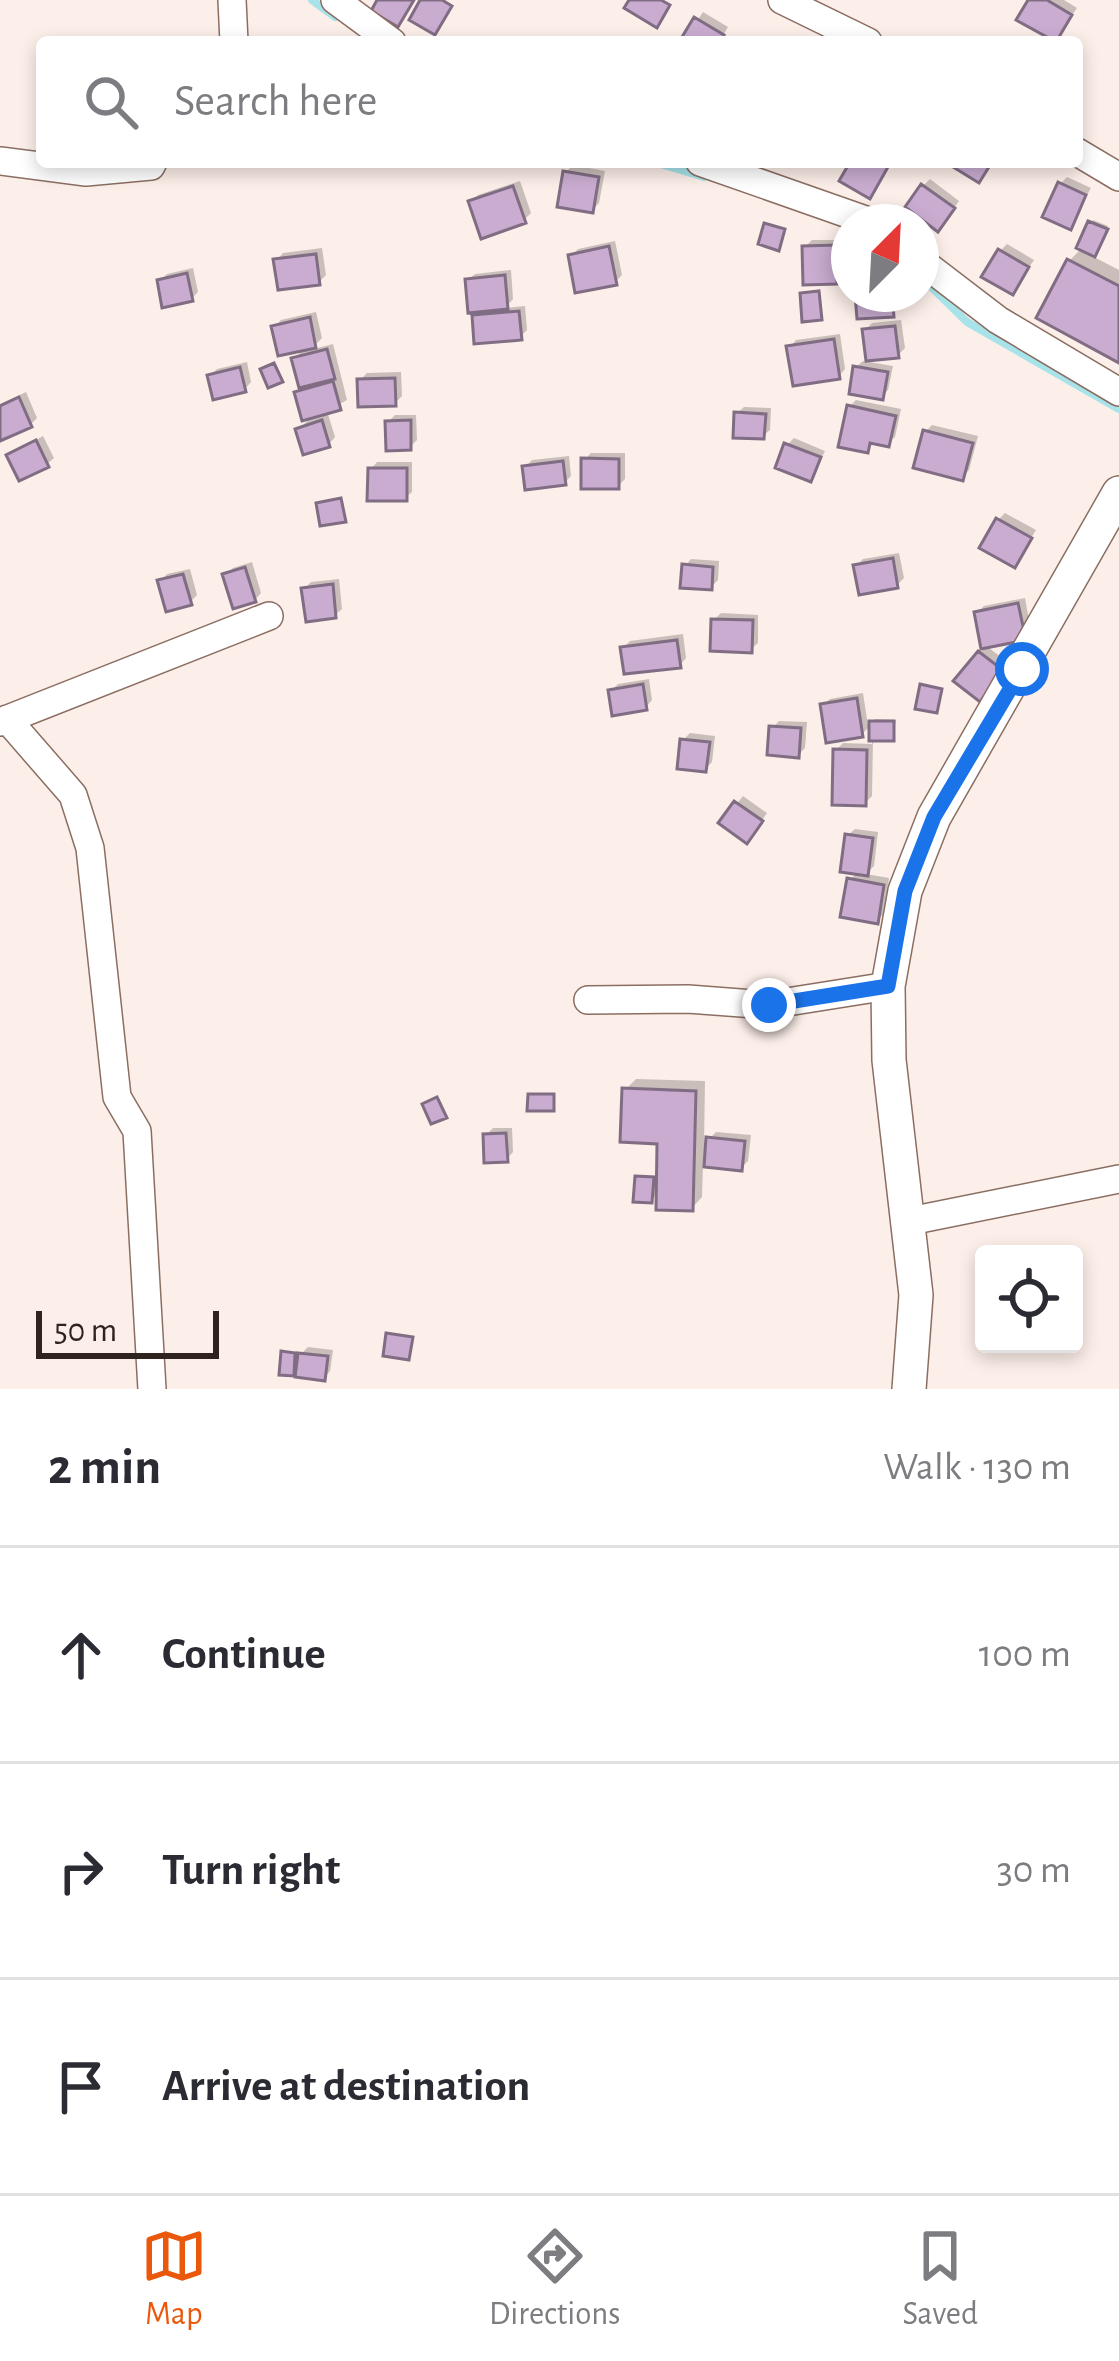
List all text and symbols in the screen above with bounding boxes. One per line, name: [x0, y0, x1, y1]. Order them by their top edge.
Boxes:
search box: [36, 36, 1083, 168]
icon: search: [78, 69, 144, 135]
text: Search here: [174, 79, 377, 124]
north arrow: [831, 204, 939, 312]
route start: [995, 642, 1049, 696]
route end: [742, 978, 796, 1032]
map controls: [975, 1245, 1083, 1353]
button: locate: [975, 1245, 1083, 1353]
scale bar: [36, 1305, 219, 1358]
text: 50 m: [54, 1315, 117, 1348]
text: 2 min: [48, 1442, 161, 1493]
text: Walk · 130 m: [883, 1448, 1071, 1487]
icon: ahead: [48, 1622, 114, 1688]
text: Continue: [162, 1632, 326, 1677]
text: 100 m: [979, 1635, 1071, 1674]
icon: right: [48, 1838, 114, 1904]
text: Turn right: [162, 1848, 340, 1893]
text: 30 m: [997, 1851, 1071, 1890]
icon: arrive: [48, 2054, 114, 2120]
text: Arrive at destination: [162, 2064, 530, 2109]
tab: Map: [141, 2223, 207, 2335]
tab: Directions: [489, 2223, 620, 2335]
tab: Saved: [902, 2223, 978, 2335]

